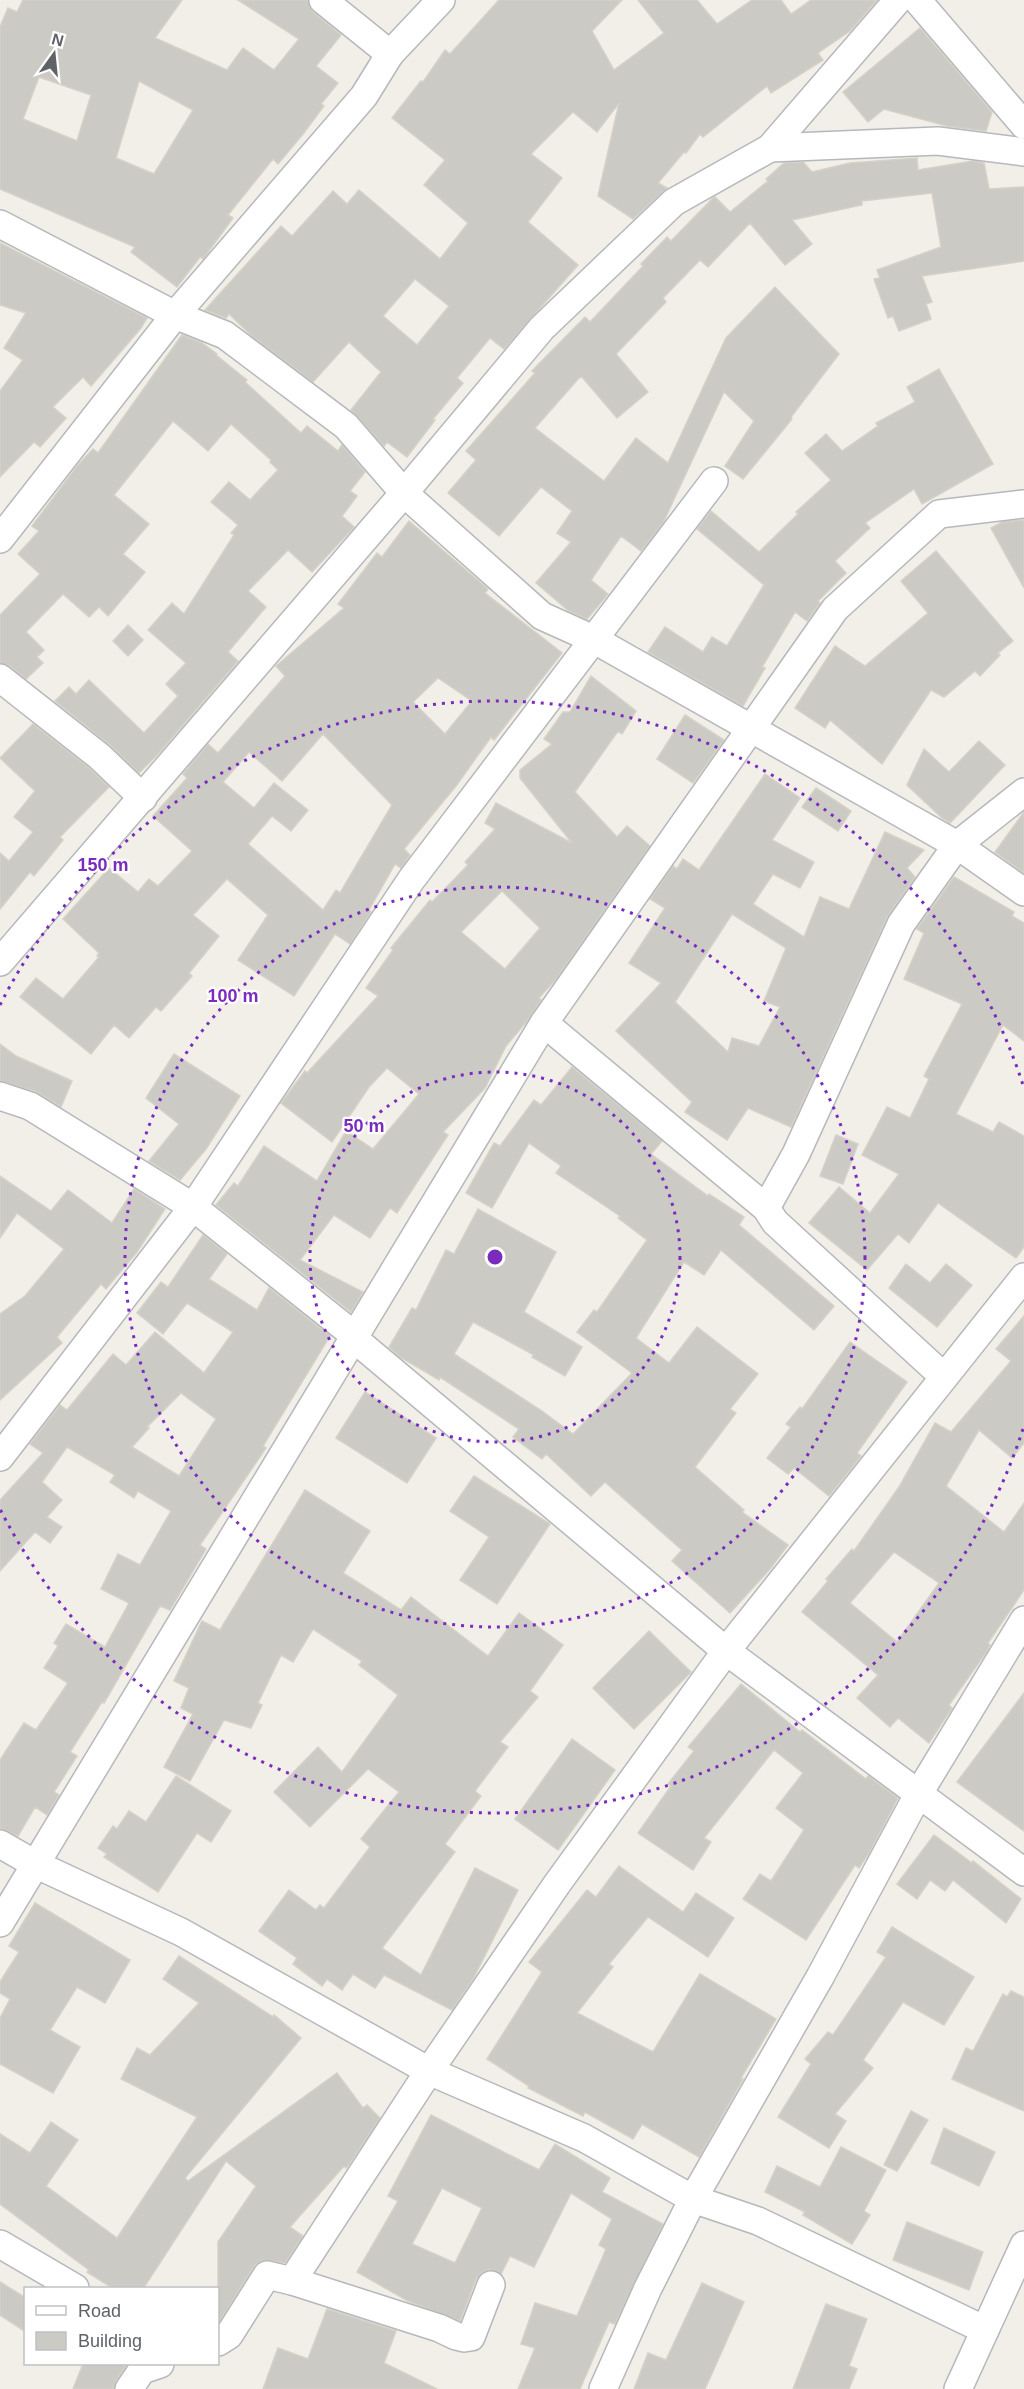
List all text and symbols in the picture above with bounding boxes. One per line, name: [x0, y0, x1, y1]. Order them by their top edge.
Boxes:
north arrow: [24, 24, 84, 84]
text: N: [50, 30, 66, 50]
text: 150 m: [77, 855, 129, 875]
text: 100 m: [207, 986, 259, 1006]
text: 50 m: [343, 1116, 385, 1136]
centre of rings: [485, 1247, 505, 1267]
legend: [24, 2287, 219, 2365]
text: Road: [78, 2301, 121, 2321]
text: Building: [78, 2331, 142, 2351]

